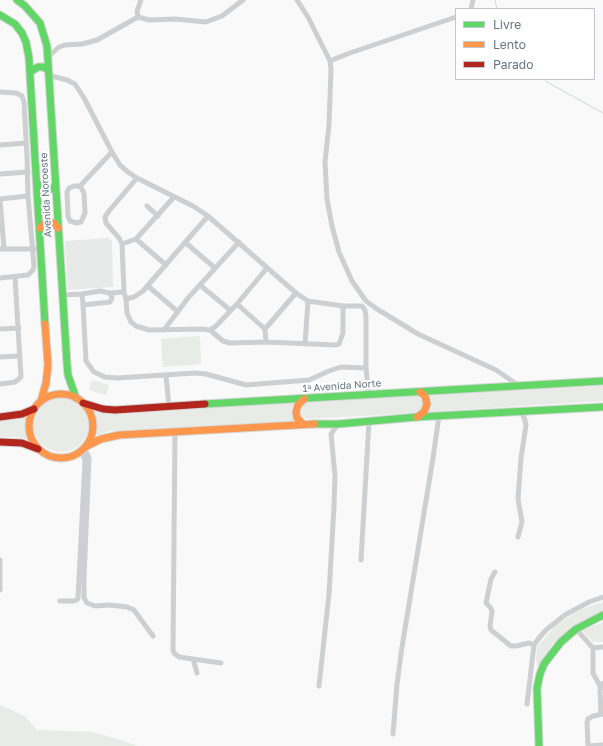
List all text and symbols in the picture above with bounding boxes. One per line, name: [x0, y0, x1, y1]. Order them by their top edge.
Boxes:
legend: [455, 8, 595, 80]
text: Livre: [493, 17, 521, 32]
text: Lento: [493, 37, 526, 52]
text: Parado: [493, 57, 533, 72]
street label: Avenida Noroeste: [38, 152, 54, 238]
street label: 1ᵃ Avenida Norte: [302, 377, 382, 395]

